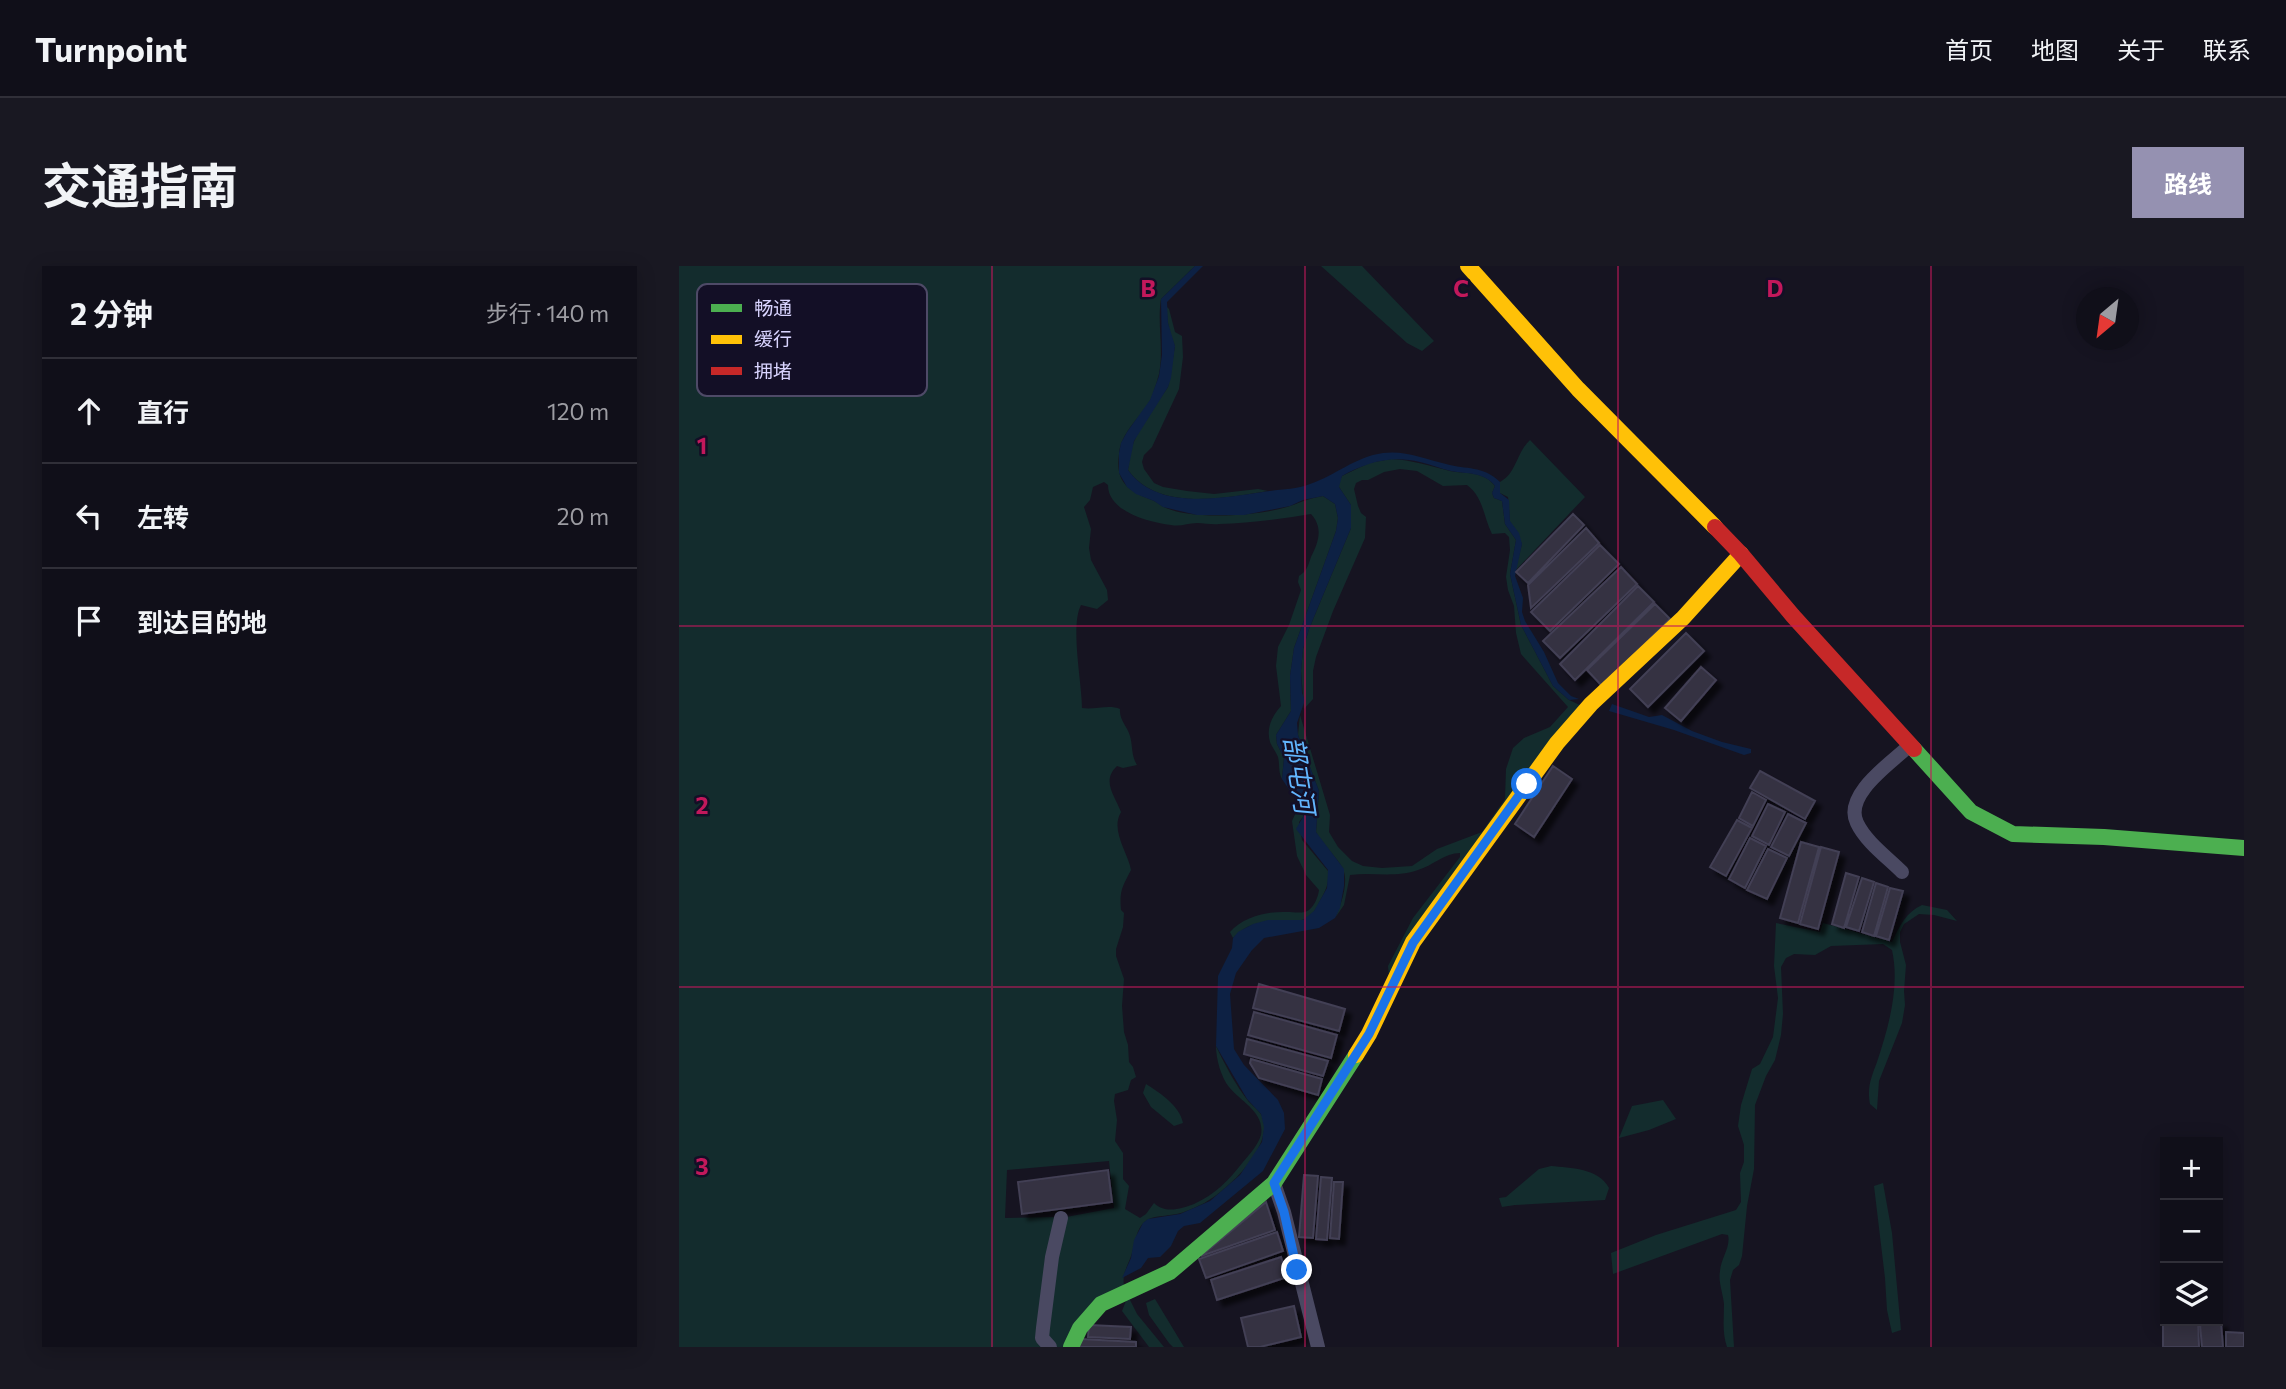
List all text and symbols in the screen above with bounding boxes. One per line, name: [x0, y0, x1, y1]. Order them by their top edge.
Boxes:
text: Turnpoint: [35, 28, 187, 69]
text: 首页: [1945, 35, 1993, 64]
text: 地图: [2031, 35, 2079, 64]
text: 关于: [2117, 35, 2165, 64]
text: 联系: [2203, 35, 2251, 64]
button: 路线: [2132, 147, 2244, 218]
text: 交通指南: [42, 154, 238, 214]
text: B: [1140, 274, 1156, 302]
text: C: [1453, 274, 1469, 302]
text: D: [1767, 274, 1784, 302]
legend: [697, 284, 927, 396]
north arrow: [2076, 287, 2139, 350]
text: 2 分钟: [70, 294, 153, 331]
text: 畅通: [754, 296, 792, 319]
text: 步行 · 140 m: [486, 299, 609, 327]
text: 缓行: [754, 327, 792, 350]
text: 拥堵: [754, 359, 792, 382]
icon: ahead: [70, 392, 108, 430]
text: 直行: [137, 396, 189, 427]
text: 120 m: [547, 397, 609, 425]
text: 1: [697, 431, 707, 459]
icon: left: [70, 497, 108, 535]
text: 左转: [137, 501, 189, 532]
text: 20 m: [557, 502, 609, 530]
icon: arrive: [70, 602, 108, 640]
text: 到达目的地: [137, 606, 267, 637]
water label: 部屯河: [1279, 734, 1323, 821]
route start: [1511, 768, 1542, 799]
text: 2: [695, 791, 709, 819]
map controls: [2160, 1137, 2223, 1326]
button: +: [2160, 1137, 2223, 1200]
text: 3: [695, 1152, 709, 1180]
button: −: [2160, 1200, 2223, 1263]
route end: [1281, 1254, 1312, 1285]
button: layers: [2160, 1263, 2223, 1326]

